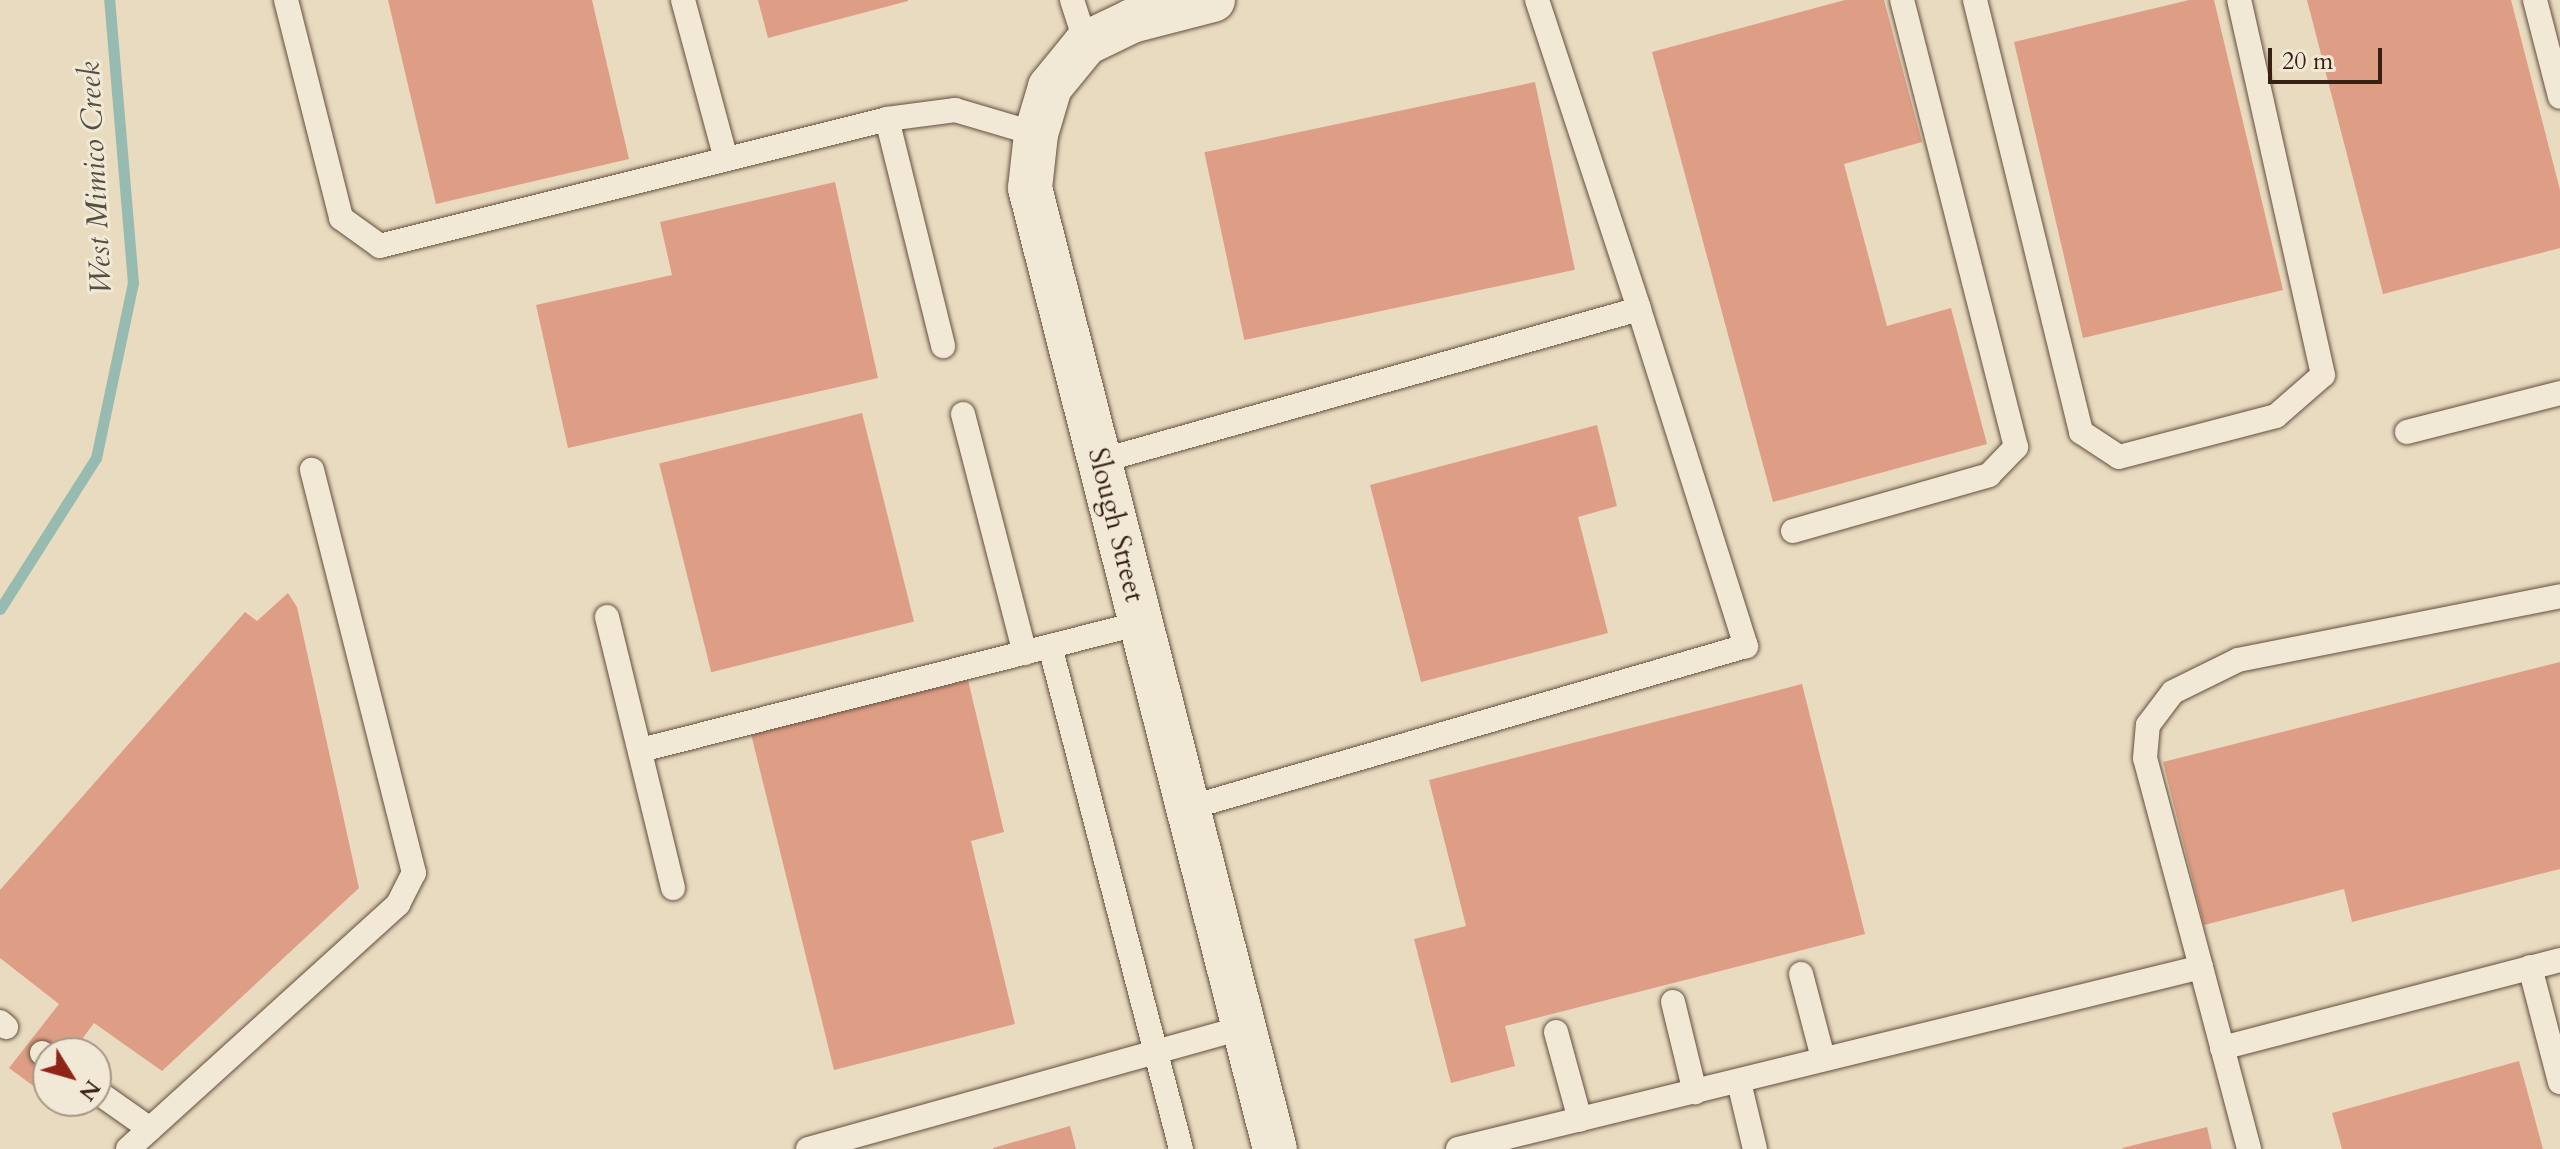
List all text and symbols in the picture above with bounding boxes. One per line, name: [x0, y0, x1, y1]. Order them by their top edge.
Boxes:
scale bar: [2272, 32, 2386, 82]
text: 20 m: [2282, 45, 2333, 78]
water label: West Mimico Creek: [72, 61, 120, 295]
street label: Slough Street: [1081, 444, 1151, 606]
north arrow: [32, 1037, 112, 1117]
text: N: [72, 1074, 107, 1107]

